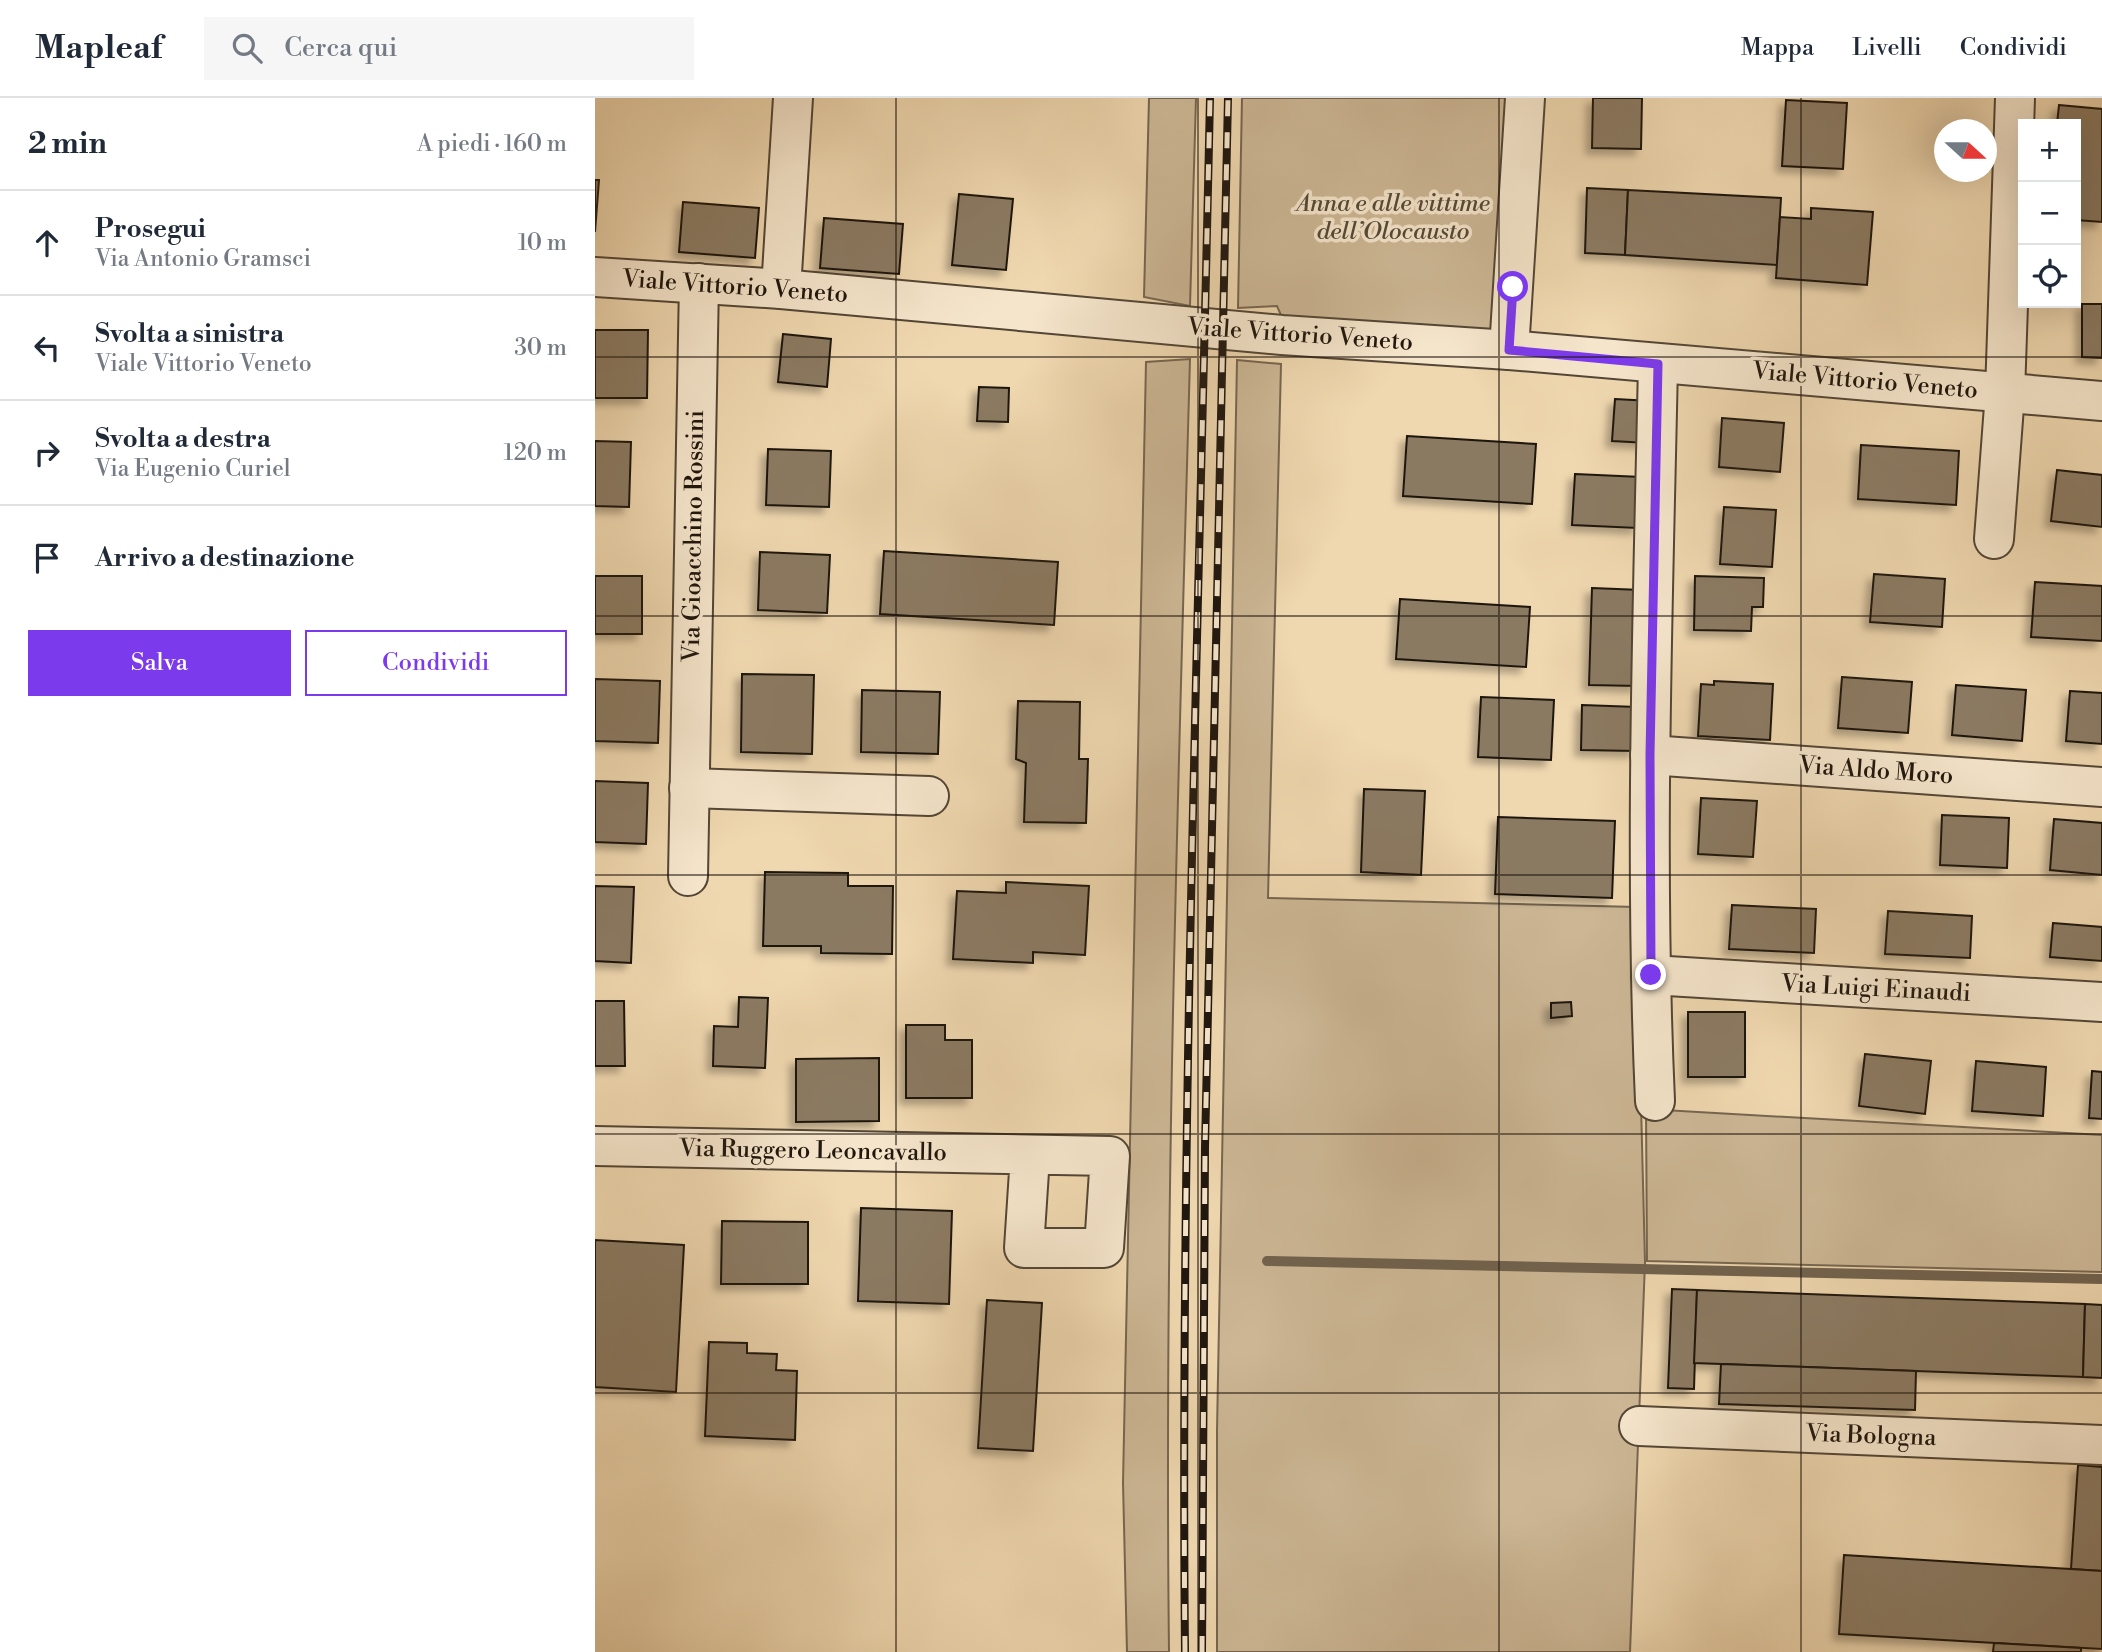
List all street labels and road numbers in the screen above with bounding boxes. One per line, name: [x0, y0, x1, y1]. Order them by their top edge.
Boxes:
street label: Viale Vittorio Veneto: [620, 264, 849, 310]
street label: Viale Vittorio Veneto: [1185, 312, 1414, 358]
street label: Viale Vittorio Veneto: [1750, 356, 1979, 406]
street label: Via Gioacchino Rossini: [677, 410, 711, 663]
street label: Via Aldo Moro: [1797, 751, 1954, 791]
street label: Via Luigi Einaudi: [1779, 969, 1972, 1009]
street label: Via Ruggero Leoncavallo: [678, 1134, 947, 1168]
street label: Via Bologna: [1804, 1419, 1938, 1453]

